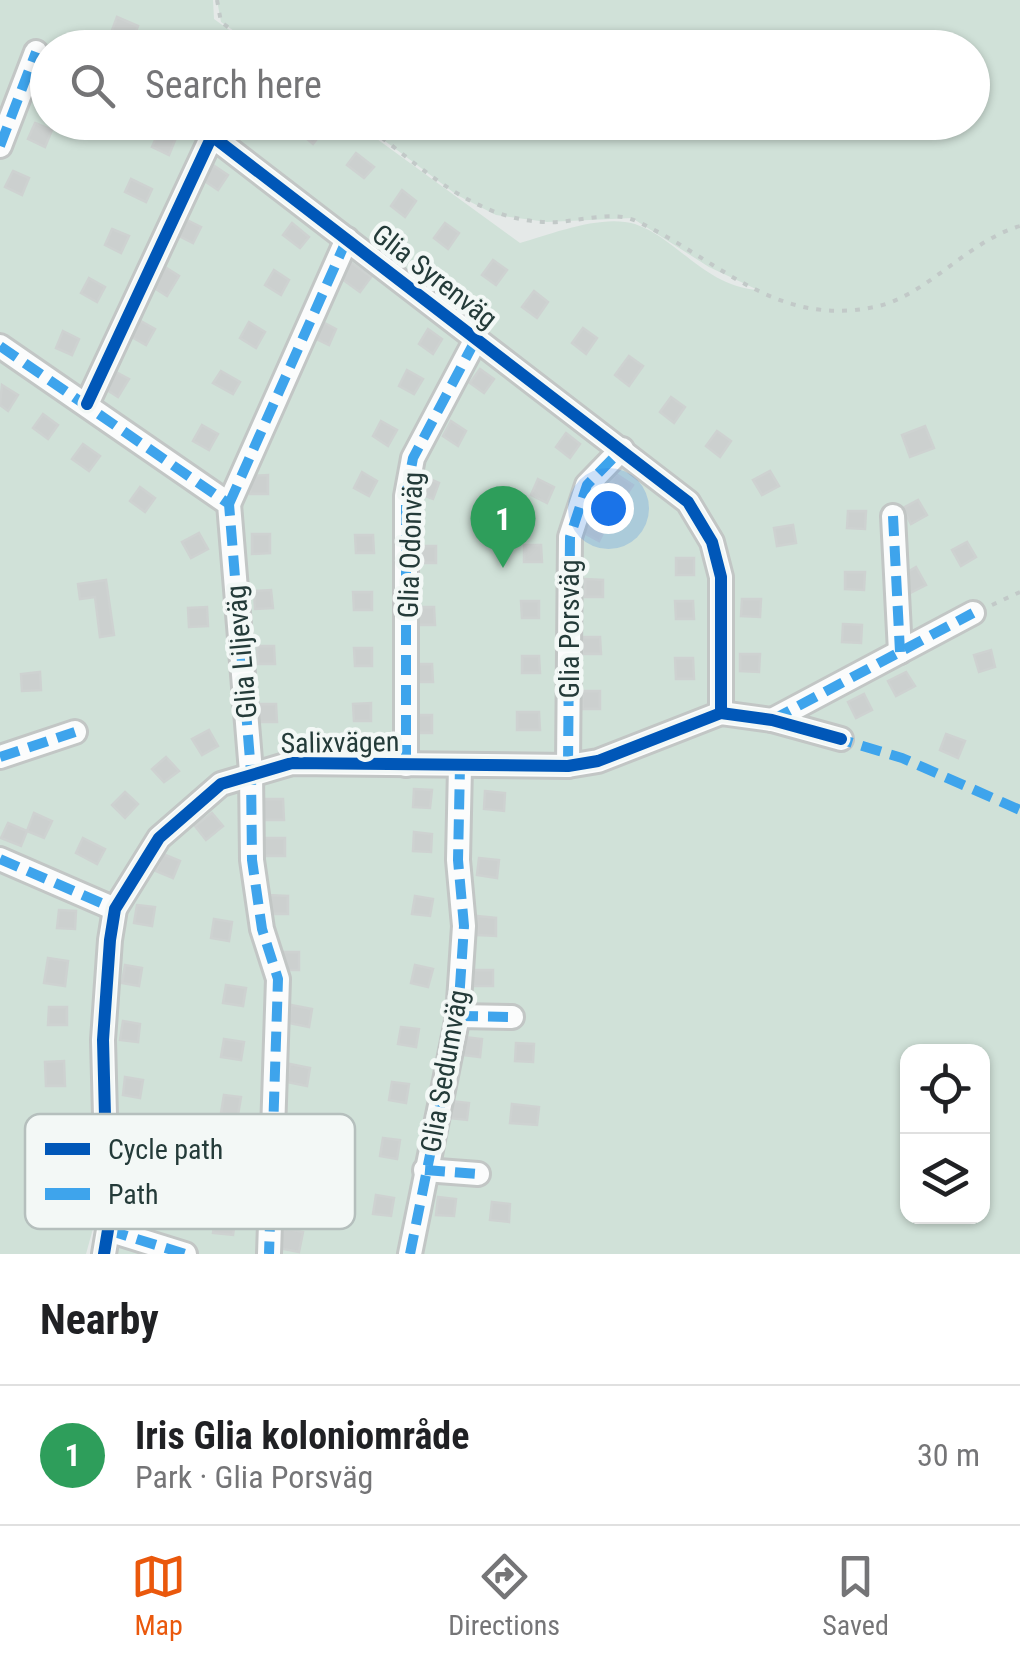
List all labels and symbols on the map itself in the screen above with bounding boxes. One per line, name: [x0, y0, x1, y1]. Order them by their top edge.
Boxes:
street label: Glia Syrenväg: [366, 217, 504, 335]
street label: Glia Odonväg: [391, 471, 430, 619]
your location: [583, 483, 634, 534]
pin: 1: [470, 486, 536, 568]
street label: Glia Porsväg: [553, 560, 586, 698]
street label: Glia Liljeväg: [219, 584, 264, 720]
street label: Salixvägen: [280, 725, 400, 760]
street label: Glia Sedumväg: [414, 987, 475, 1155]
legend: [25, 1114, 355, 1229]
text: Cycle path: [108, 1133, 223, 1166]
text: Path: [108, 1178, 159, 1211]

